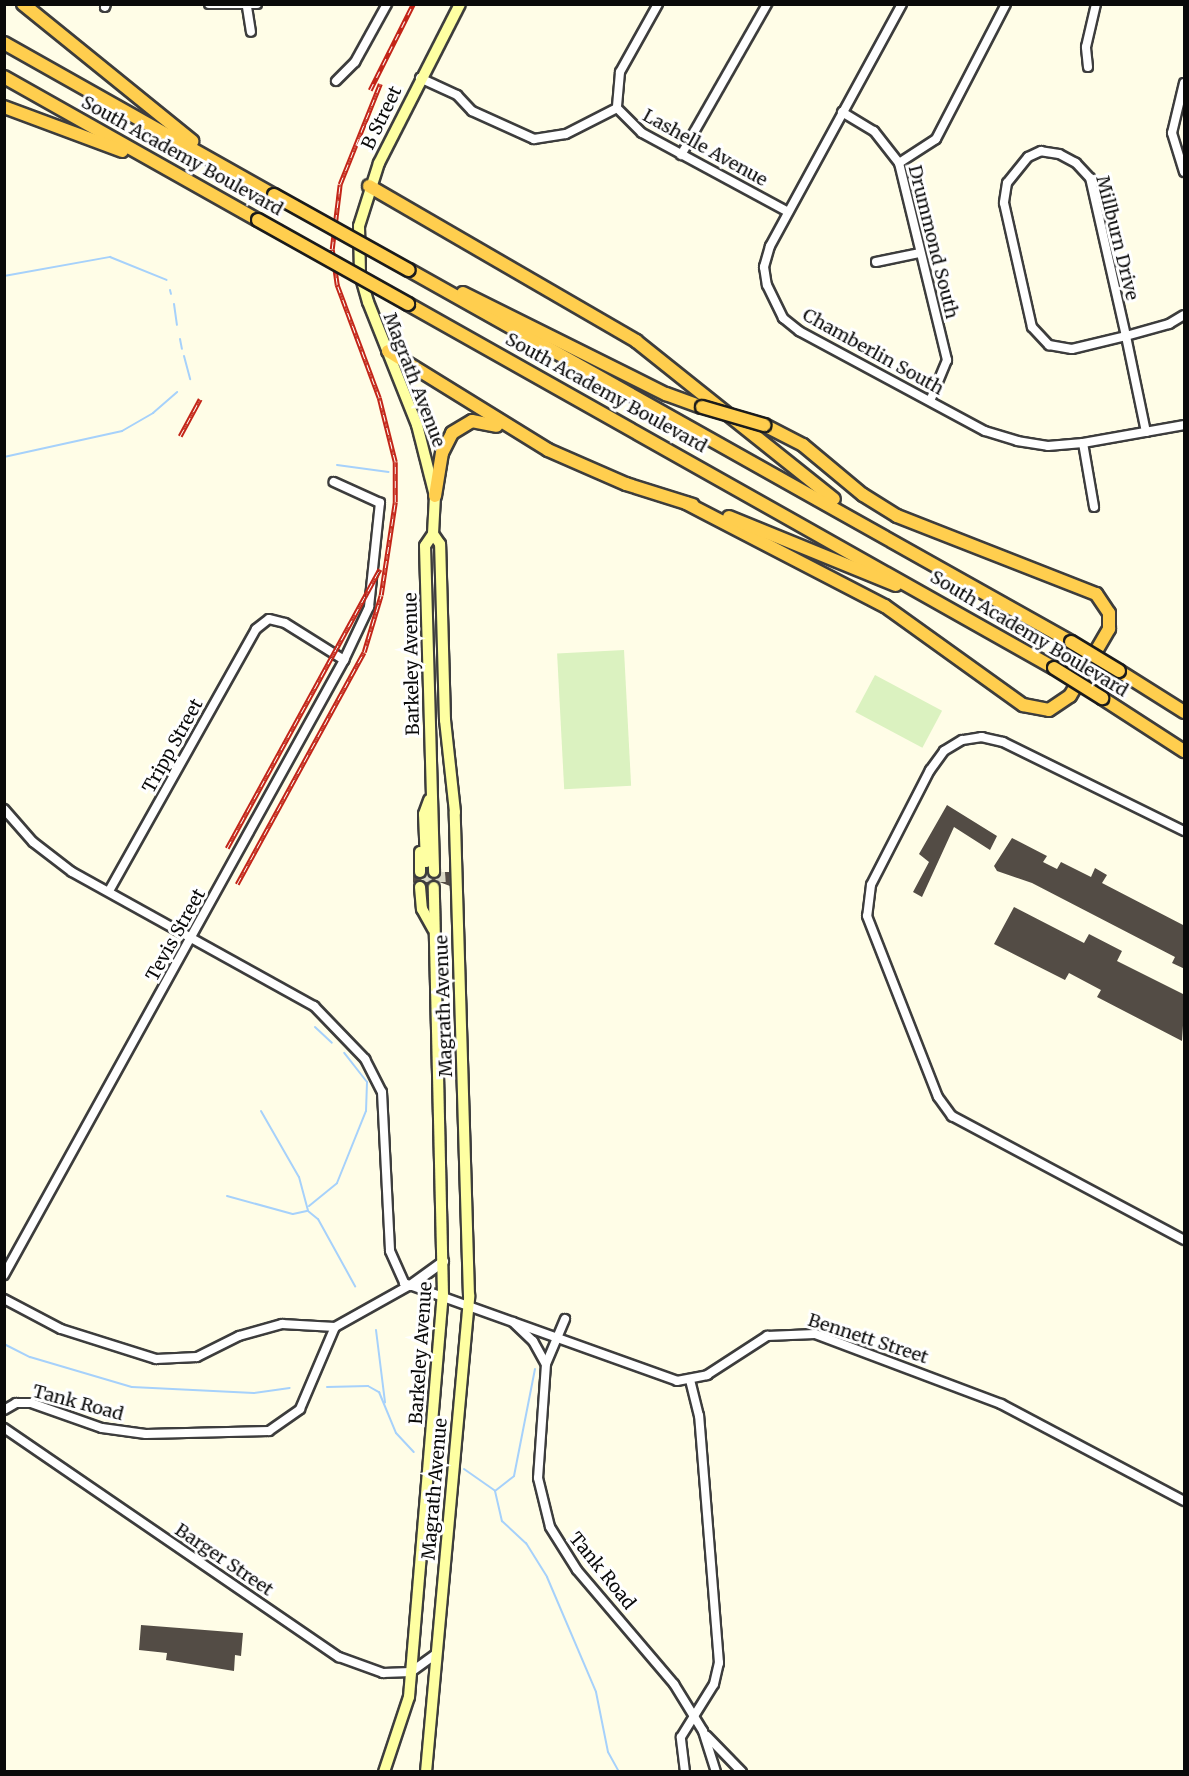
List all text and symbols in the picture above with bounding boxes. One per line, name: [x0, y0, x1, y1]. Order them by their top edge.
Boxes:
street label: B Street: [357, 83, 407, 153]
street label: South Academy Boulevard: [78, 92, 286, 220]
street label: Lashelle Avenue: [639, 105, 771, 191]
street label: Drummond South: [903, 163, 963, 321]
street label: Millburn Drive: [1091, 173, 1143, 303]
street label: Chamberlin South: [799, 304, 947, 400]
street label: Magrath Avenue: [378, 310, 450, 450]
street label: South Academy Boulevard: [502, 329, 710, 457]
street label: South Academy Boulevard: [926, 566, 1132, 702]
street label: Barkeley Avenue: [400, 592, 424, 736]
street label: Tripp Street: [138, 695, 208, 797]
street label: Tevis Street: [142, 885, 210, 985]
street label: Magrath Avenue: [431, 935, 457, 1077]
street label: Barkeley Avenue: [405, 1281, 437, 1425]
street label: Bennett Street: [805, 1309, 931, 1369]
street label: Tank Road: [30, 1381, 126, 1425]
street label: Magrath Avenue: [418, 1417, 452, 1561]
street label: Barger Street: [171, 1519, 277, 1601]
street label: Tank Road: [564, 1528, 640, 1614]

